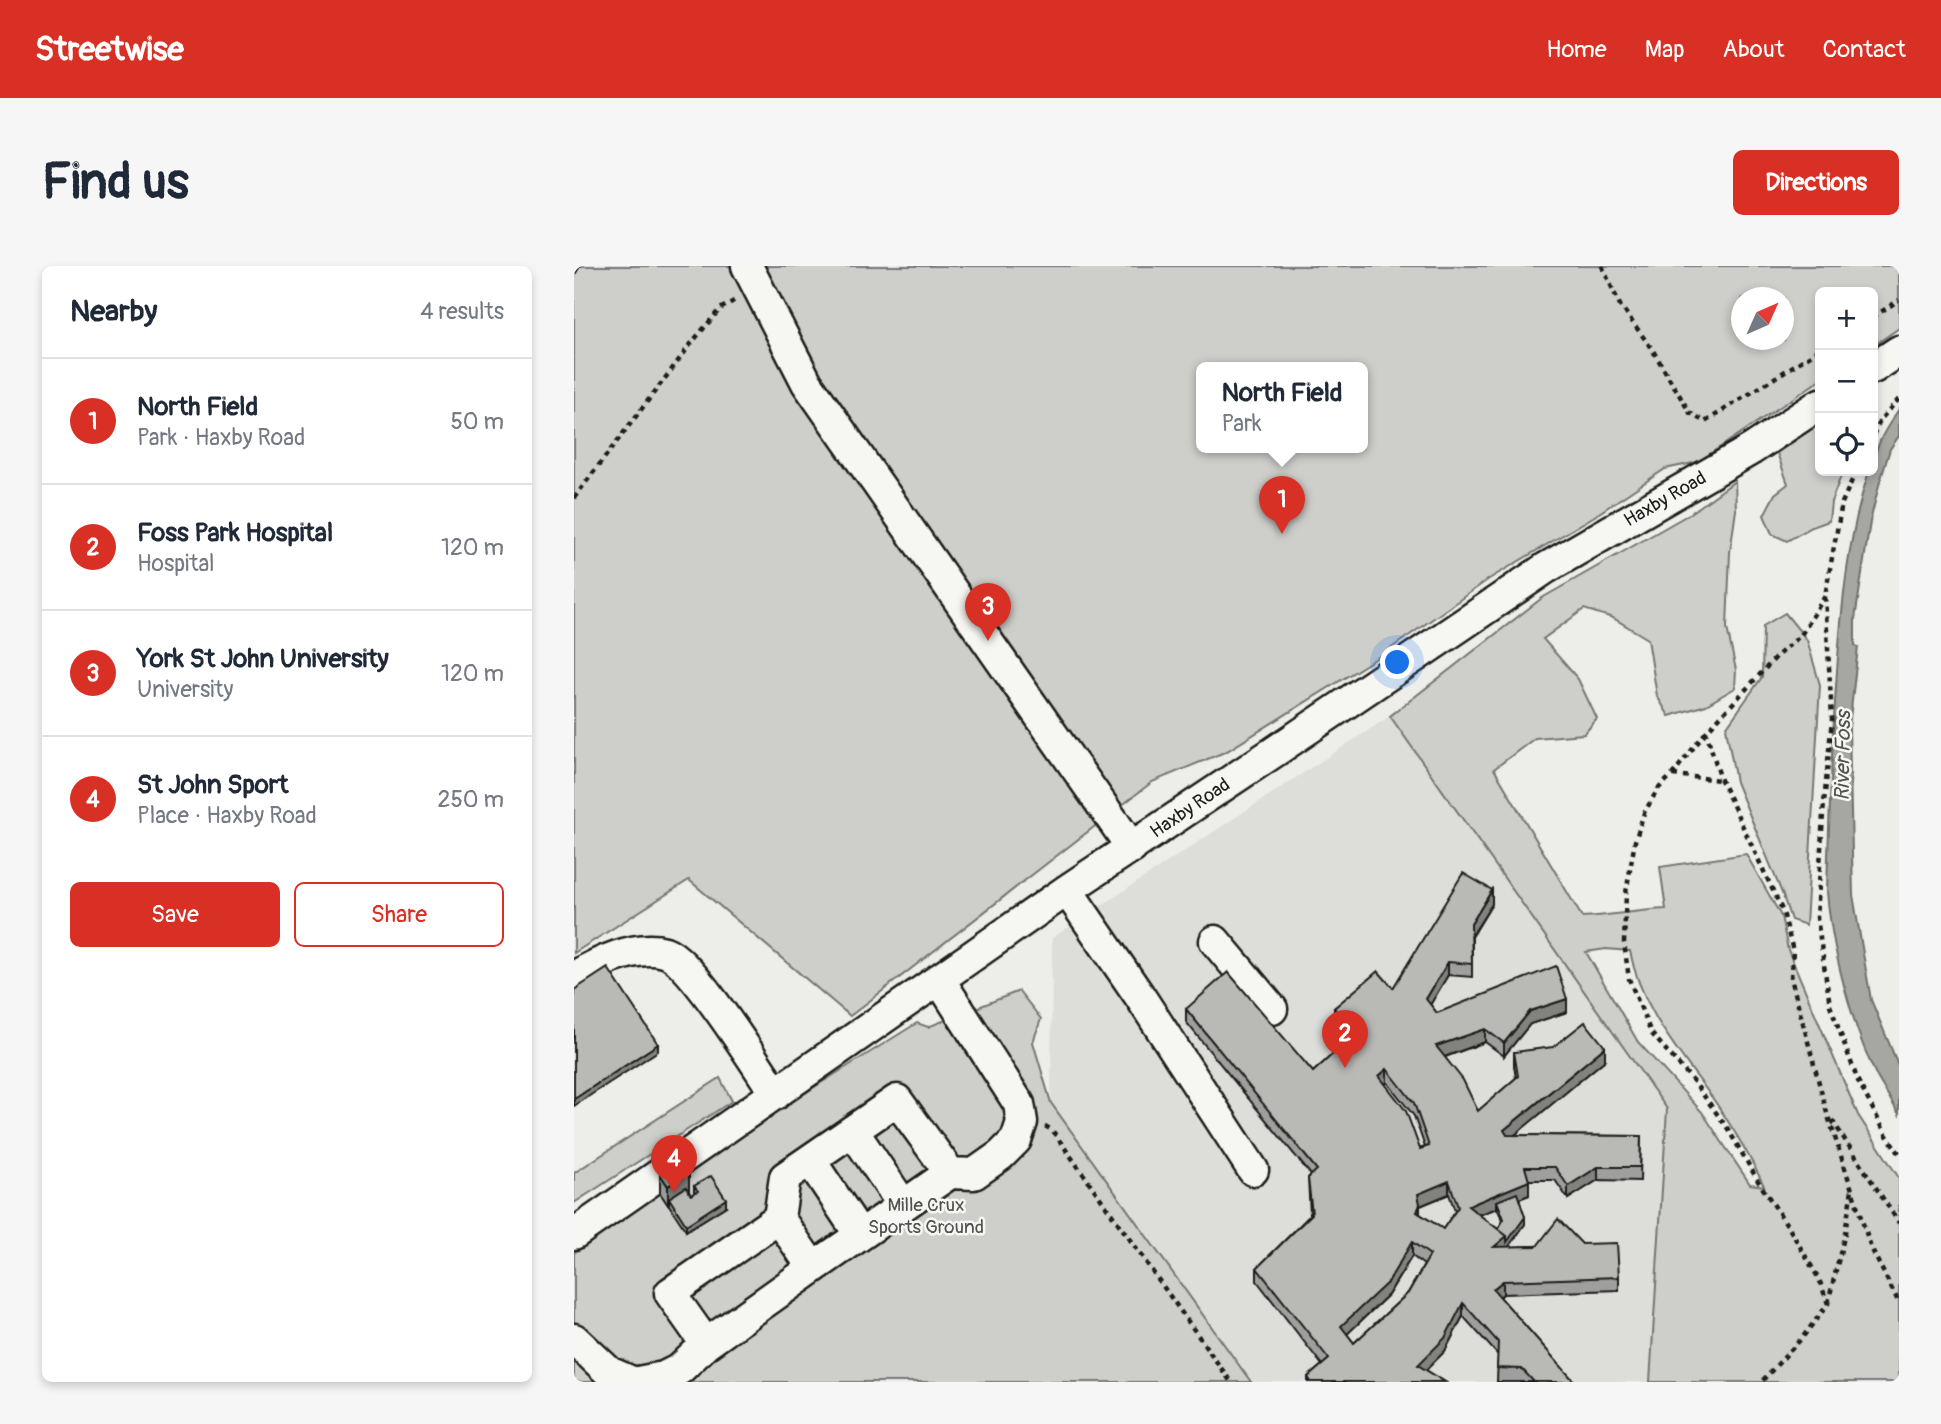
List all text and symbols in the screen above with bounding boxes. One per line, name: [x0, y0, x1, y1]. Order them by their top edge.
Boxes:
text: Streetwise: [35, 29, 184, 70]
text: Home: [1546, 35, 1607, 64]
text: Map: [1645, 35, 1685, 64]
text: About: [1723, 35, 1785, 64]
text: Contact: [1823, 35, 1906, 64]
button: Directions: [1733, 150, 1899, 215]
text: Find us: [42, 152, 189, 213]
north arrow: [1731, 287, 1794, 350]
map controls: [1815, 287, 1878, 476]
button: +: [1815, 287, 1878, 350]
text: Nearby: [70, 293, 157, 330]
text: 4 results: [420, 297, 504, 326]
button: −: [1815, 350, 1878, 413]
popup: [1196, 362, 1368, 453]
text: North Field: [1221, 377, 1343, 409]
text: North Field: [137, 391, 258, 423]
text: 1: [89, 407, 98, 436]
text: 50 m: [450, 407, 504, 436]
text: Park: [1221, 409, 1262, 438]
button: locate: [1815, 413, 1878, 476]
text: Park · Haxby Road: [137, 423, 305, 452]
street label: Haxby Road: [1619, 466, 1711, 532]
pin: 1: [1259, 476, 1305, 534]
text: Foss Park Hospital: [137, 517, 333, 549]
text: 2: [87, 533, 99, 562]
text: 120 m: [441, 533, 504, 562]
text: Hospital: [137, 549, 215, 578]
pin: 3: [965, 583, 1011, 641]
text: York St John University: [137, 643, 389, 675]
your location: [1380, 645, 1414, 679]
text: 3: [87, 659, 99, 688]
text: 120 m: [441, 659, 504, 688]
text: University: [137, 675, 233, 704]
water label: River Foss: [1829, 708, 1857, 801]
text: St John Sport: [137, 769, 288, 801]
street label: Haxby Road: [1145, 773, 1235, 843]
text: 4: [86, 785, 100, 814]
text: 250 m: [438, 785, 504, 814]
text: Place · Haxby Road: [137, 801, 317, 830]
button: Save: [70, 882, 280, 947]
button: Share: [294, 882, 504, 947]
pin: 2: [1322, 1010, 1368, 1068]
pin: 4: [651, 1135, 697, 1193]
park label: Mille Crux Sports Ground: [868, 1193, 984, 1239]

